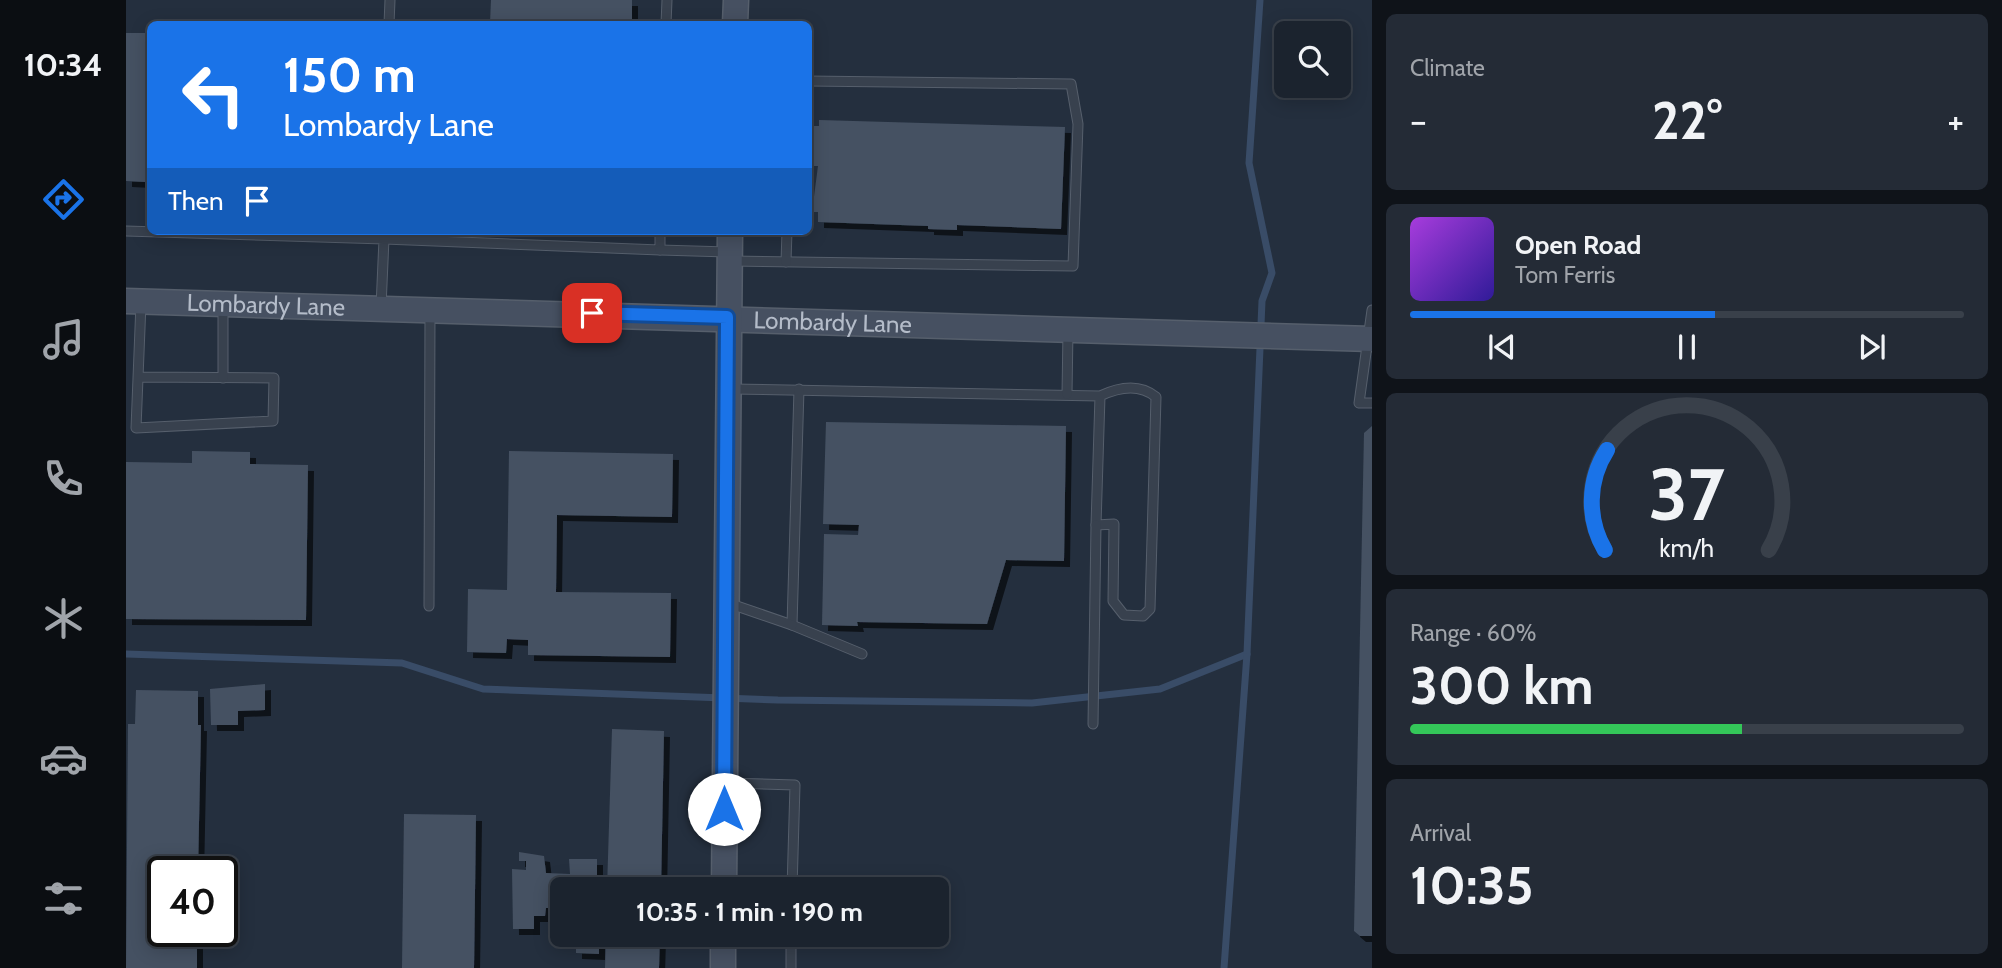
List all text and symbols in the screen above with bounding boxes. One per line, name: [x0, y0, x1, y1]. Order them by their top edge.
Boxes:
map controls: [1274, 21, 1351, 98]
button: search: [1274, 21, 1351, 98]
text: 10:34: [24, 45, 102, 84]
text: 150 m: [283, 45, 416, 104]
icon: left: [168, 49, 259, 140]
text: Climate: [1410, 54, 1485, 82]
text: 22°: [1652, 89, 1722, 152]
text: −: [1410, 97, 1427, 144]
text: +: [1947, 97, 1964, 144]
text: Lombardy Lane: [283, 105, 494, 144]
icon: directions: [39, 175, 88, 224]
icon: arrive: [238, 182, 276, 220]
text: Then: [168, 185, 224, 217]
text: Open Road: [1515, 229, 1641, 261]
text: Tom Ferris: [1515, 261, 1615, 289]
pin: [562, 283, 622, 343]
street label: Lombardy Lane: [186, 288, 346, 322]
icon: arrive: [573, 294, 611, 332]
street label: Lombardy Lane: [753, 305, 912, 339]
icon: music: [39, 315, 88, 364]
icon: previous: [1483, 328, 1521, 366]
icon: pause: [1668, 328, 1706, 366]
icon: next: [1853, 328, 1891, 366]
text: 37: [1649, 450, 1725, 538]
icon: phone: [39, 454, 88, 503]
text: km/h: [1660, 533, 1714, 563]
icon: climate: [39, 594, 88, 643]
text: Range · 60%: [1410, 619, 1537, 647]
text: 300 km: [1410, 654, 1594, 717]
icon: car: [39, 734, 88, 783]
position arrow: [687, 772, 761, 846]
text: Arrival: [1410, 819, 1471, 847]
text: 10:35: [1410, 854, 1533, 917]
speed limit sign: 40: [147, 856, 238, 947]
icon: filters: [39, 874, 88, 923]
text: 10:35 · 1 min · 190 m: [636, 896, 863, 928]

